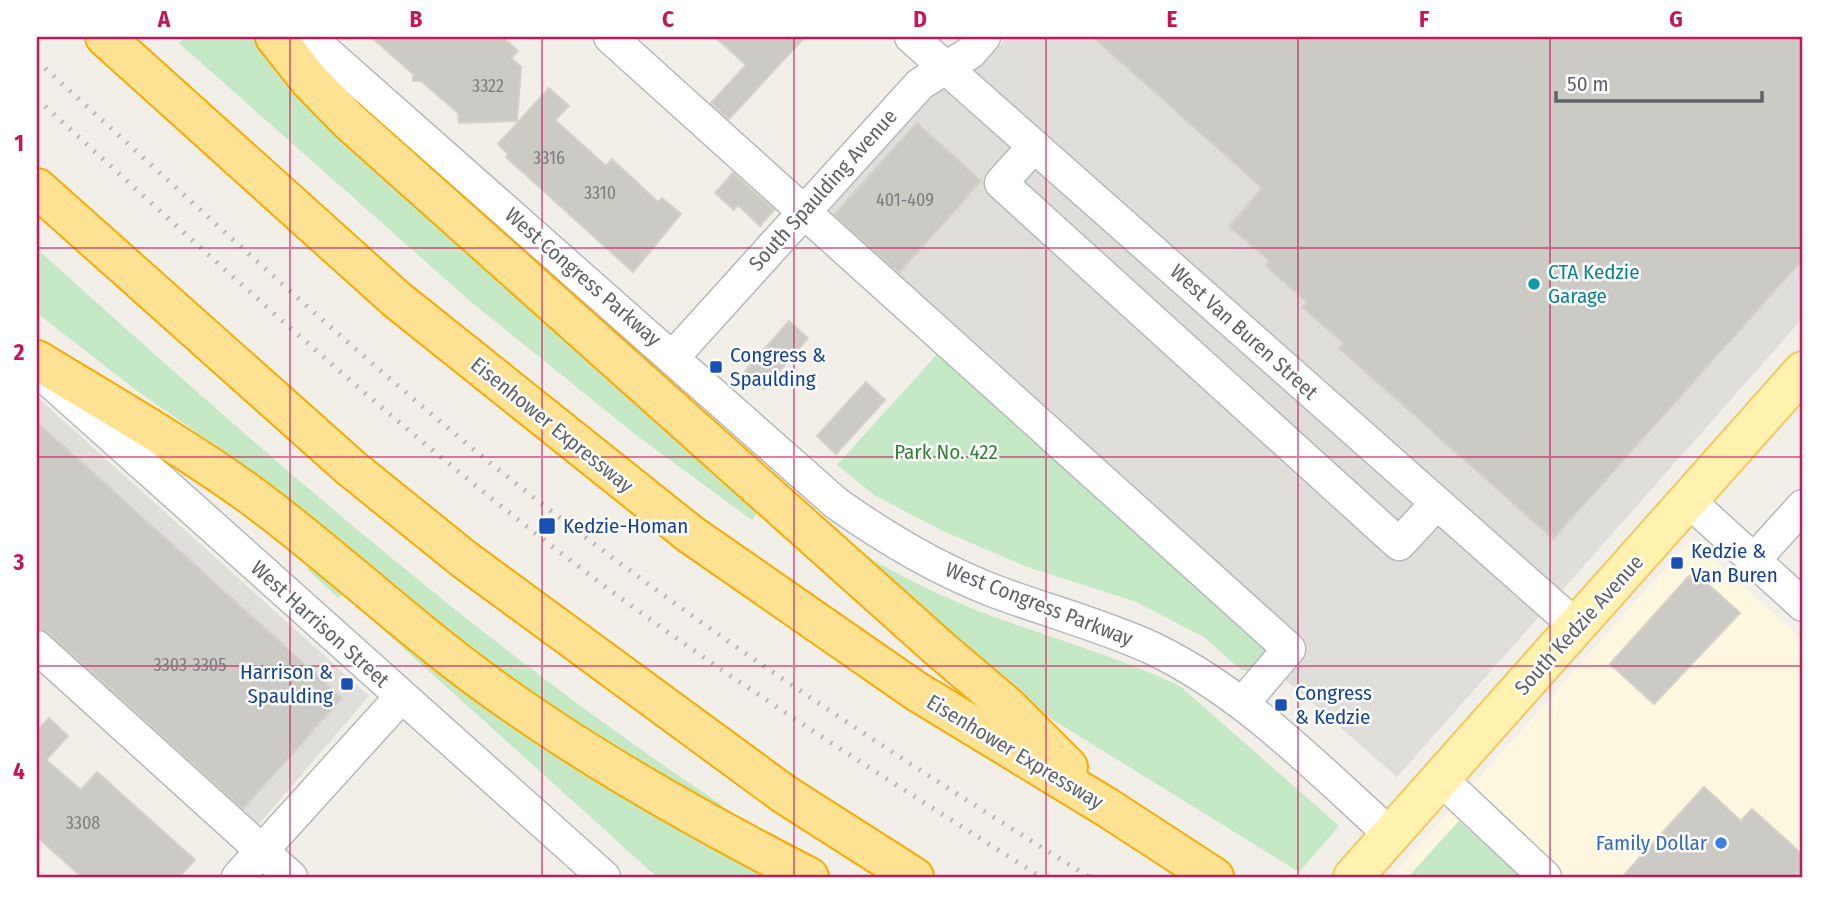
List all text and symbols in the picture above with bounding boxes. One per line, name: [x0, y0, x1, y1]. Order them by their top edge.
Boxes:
text: A: [157, 5, 171, 33]
text: B: [410, 5, 423, 33]
text: C: [662, 5, 674, 33]
text: D: [913, 5, 927, 33]
text: E: [1167, 5, 1178, 33]
text: F: [1419, 5, 1429, 33]
text: G: [1669, 5, 1683, 33]
scale bar: [1556, 60, 1763, 104]
text: 50 m: [1567, 71, 1609, 97]
house number: 3322: [472, 75, 504, 97]
street label: South Spaulding Avenue: [743, 104, 903, 276]
text: 1: [14, 129, 24, 157]
house number: 3316: [533, 147, 565, 169]
house number: 3310: [584, 182, 616, 204]
house number: 401-409: [876, 189, 934, 211]
street label: West Congress Parkway: [499, 202, 667, 352]
street label: West Van Buren Street: [1165, 259, 1323, 405]
place label: CTA Kedzie Garage: [1548, 259, 1640, 309]
marker: CTA Kedzie Garage: [1526, 276, 1542, 292]
text: 2: [13, 338, 25, 366]
place label: Congress & Spaulding: [730, 342, 826, 392]
street label: Eisenhower Expressway: [465, 351, 639, 499]
marker: Congress & Spaulding: [708, 359, 724, 375]
park label: Park No. 422: [894, 439, 998, 465]
place label: Kedzie-Homan: [563, 513, 688, 539]
marker: Kedzie-Homan: [537, 516, 557, 536]
place label: Kedzie & Van Buren: [1691, 538, 1778, 588]
text: 3: [13, 548, 25, 576]
street label: South Kedzie Avenue: [1509, 550, 1649, 700]
street label: West Harrison Street: [245, 555, 395, 693]
marker: Kedzie & Van Buren: [1669, 555, 1685, 571]
street label: West Congress Parkway: [942, 556, 1137, 652]
house number: 3303-3305: [154, 654, 227, 676]
place label: Harrison & Spaulding: [240, 659, 333, 709]
marker: Harrison & Spaulding: [339, 676, 355, 692]
place label: Congress & Kedzie: [1295, 680, 1372, 730]
street label: Eisenhower Expressway: [922, 689, 1109, 815]
marker: Congress & Kedzie: [1273, 697, 1289, 713]
text: 4: [13, 757, 25, 785]
house number: 3308: [66, 812, 100, 834]
place label: Family Dollar: [1596, 830, 1708, 856]
marker: Family Dollar: [1713, 835, 1729, 851]

